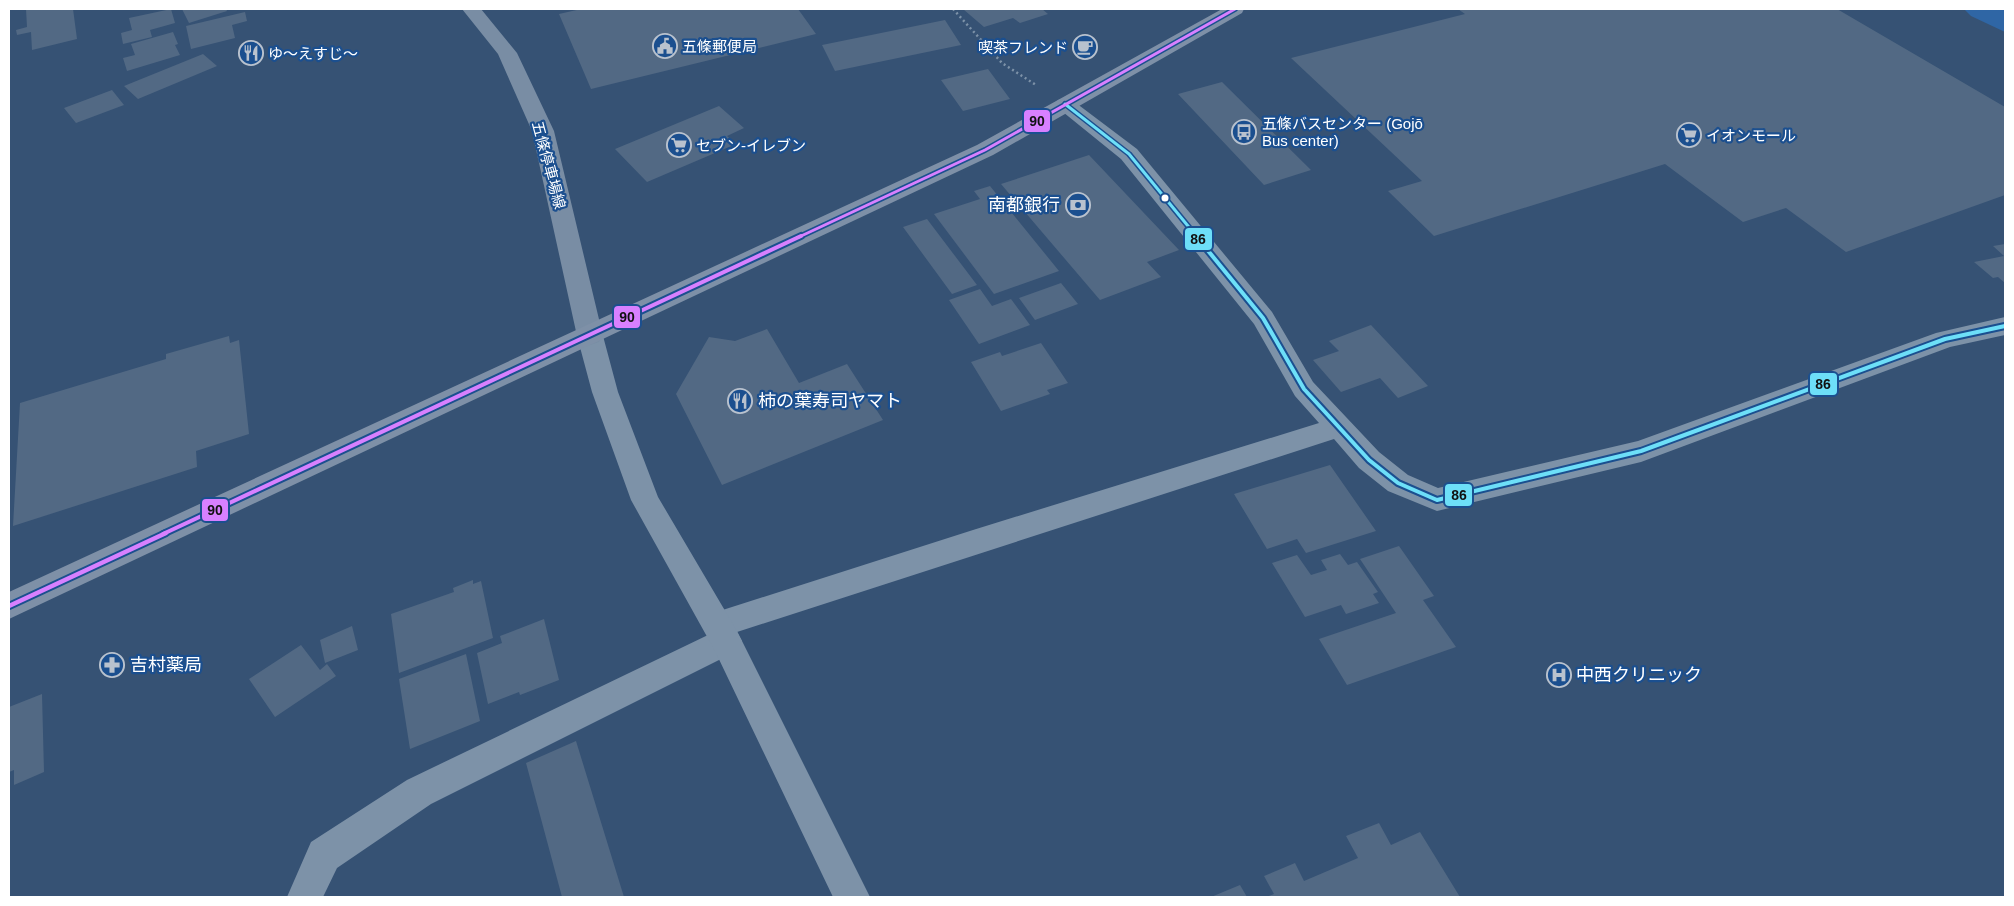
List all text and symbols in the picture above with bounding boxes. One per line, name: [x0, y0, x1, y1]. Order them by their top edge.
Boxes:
public building icon: 五條郵便局: [652, 33, 678, 59]
cafe icon: 喫茶フレンド: [1072, 34, 1098, 60]
place label: 五條郵便局: [682, 38, 757, 55]
place label: 喫茶フレンド: [978, 39, 1068, 56]
restaurant icon: ゆ～えすじ～: [238, 40, 264, 66]
place label: ゆ～えすじ～: [268, 45, 358, 62]
line badge: 90: [1023, 109, 1051, 133]
text: 90: [1029, 113, 1045, 129]
place label: 五條バスセンター (Gojō Bus center): [1262, 115, 1423, 149]
street label: 五條停車場線: [529, 119, 569, 211]
bus stop icon: 五條バスセンター (Gojō Bus center): [1231, 119, 1257, 145]
supermarket icon: イオンモール: [1676, 122, 1702, 148]
place label: イオンモール: [1706, 127, 1796, 144]
supermarket icon: セブン-イレブン: [666, 132, 692, 158]
place label: セブン-イレブン: [696, 137, 806, 154]
bank icon: 南都銀行: [1065, 192, 1091, 218]
unlabelled marker: [1160, 193, 1170, 203]
place label: 南都銀行: [988, 195, 1060, 215]
line badge: 86: [1184, 227, 1213, 251]
text: 86: [1190, 231, 1206, 247]
line badge: 90: [613, 305, 641, 329]
text: 90: [619, 309, 635, 325]
line badge: 86: [1809, 372, 1838, 396]
text: 86: [1815, 376, 1831, 392]
restaurant icon: 柿の葉寿司ヤマト: [727, 388, 753, 414]
place label: 柿の葉寿司ヤマト: [758, 391, 902, 411]
line badge: 86: [1444, 483, 1473, 507]
text: 86: [1451, 487, 1467, 503]
line badge: 90: [201, 498, 229, 522]
text: 90: [207, 502, 223, 518]
pharmacy icon: 吉村薬局: [99, 652, 125, 678]
place label: 吉村薬局: [130, 655, 202, 675]
hospital icon: 中西クリニック: [1546, 662, 1572, 688]
place label: 中西クリニック: [1576, 665, 1702, 685]

